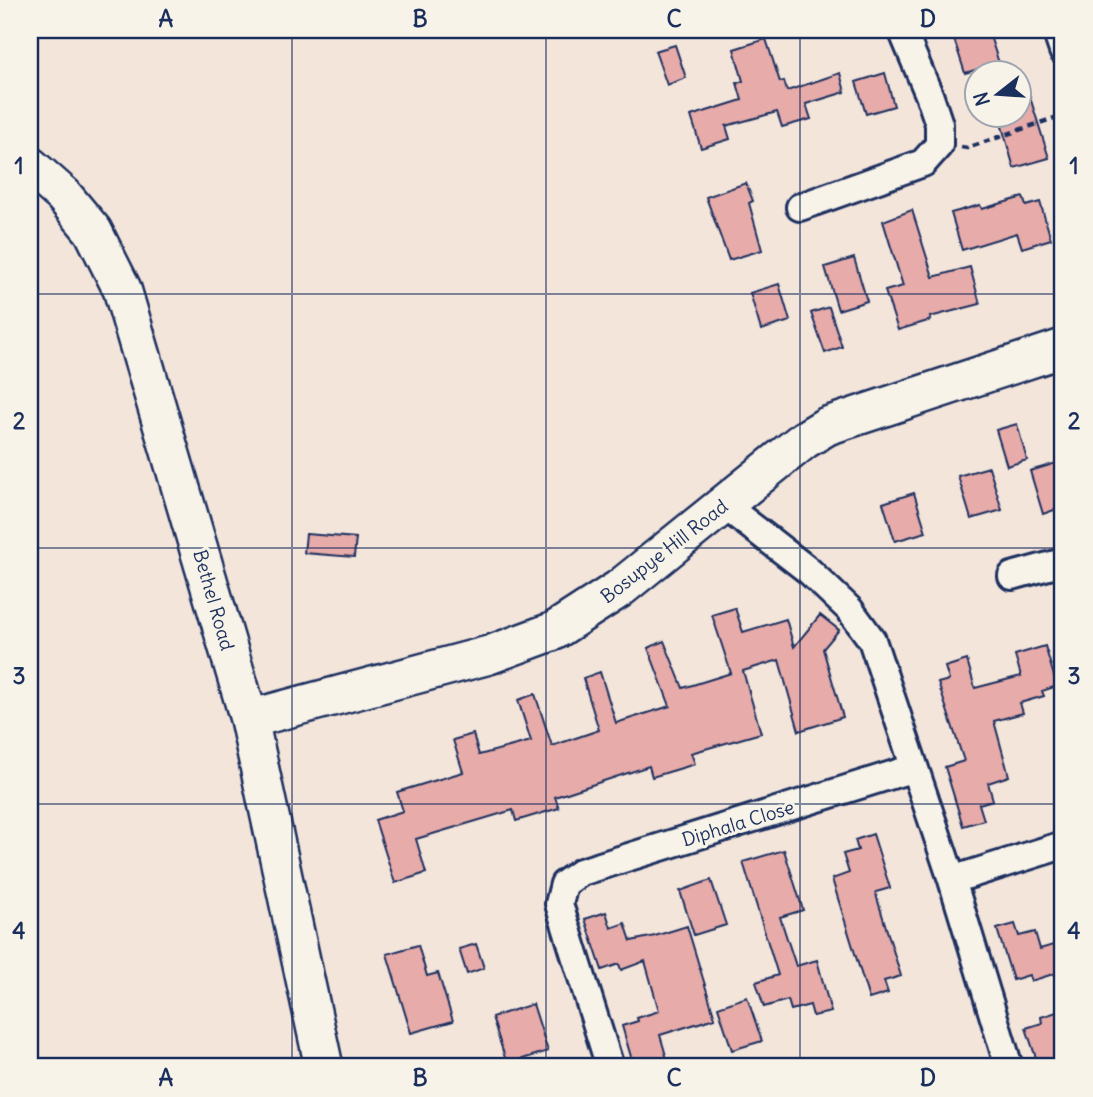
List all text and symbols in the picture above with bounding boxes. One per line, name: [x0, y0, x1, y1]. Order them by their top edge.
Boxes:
text: A: [159, 4, 174, 33]
text: B: [412, 4, 428, 33]
text: C: [666, 4, 682, 33]
text: D: [920, 4, 936, 33]
north arrow: [964, 60, 1034, 130]
text: N: [968, 89, 995, 109]
text: 1: [14, 151, 24, 180]
text: 1: [1069, 151, 1079, 180]
text: 2: [13, 406, 26, 435]
text: 2: [1068, 406, 1081, 435]
street label: Bosupye Hill Road: [596, 494, 732, 608]
street label: Bethel Road: [188, 547, 240, 653]
text: 3: [12, 661, 26, 690]
text: 3: [1067, 661, 1081, 690]
street label: Diphala Close: [679, 795, 797, 851]
text: 4: [12, 916, 26, 945]
text: 4: [1067, 916, 1081, 945]
text: A: [159, 1063, 174, 1092]
text: B: [412, 1063, 428, 1092]
text: C: [666, 1063, 682, 1092]
text: D: [920, 1063, 936, 1092]

